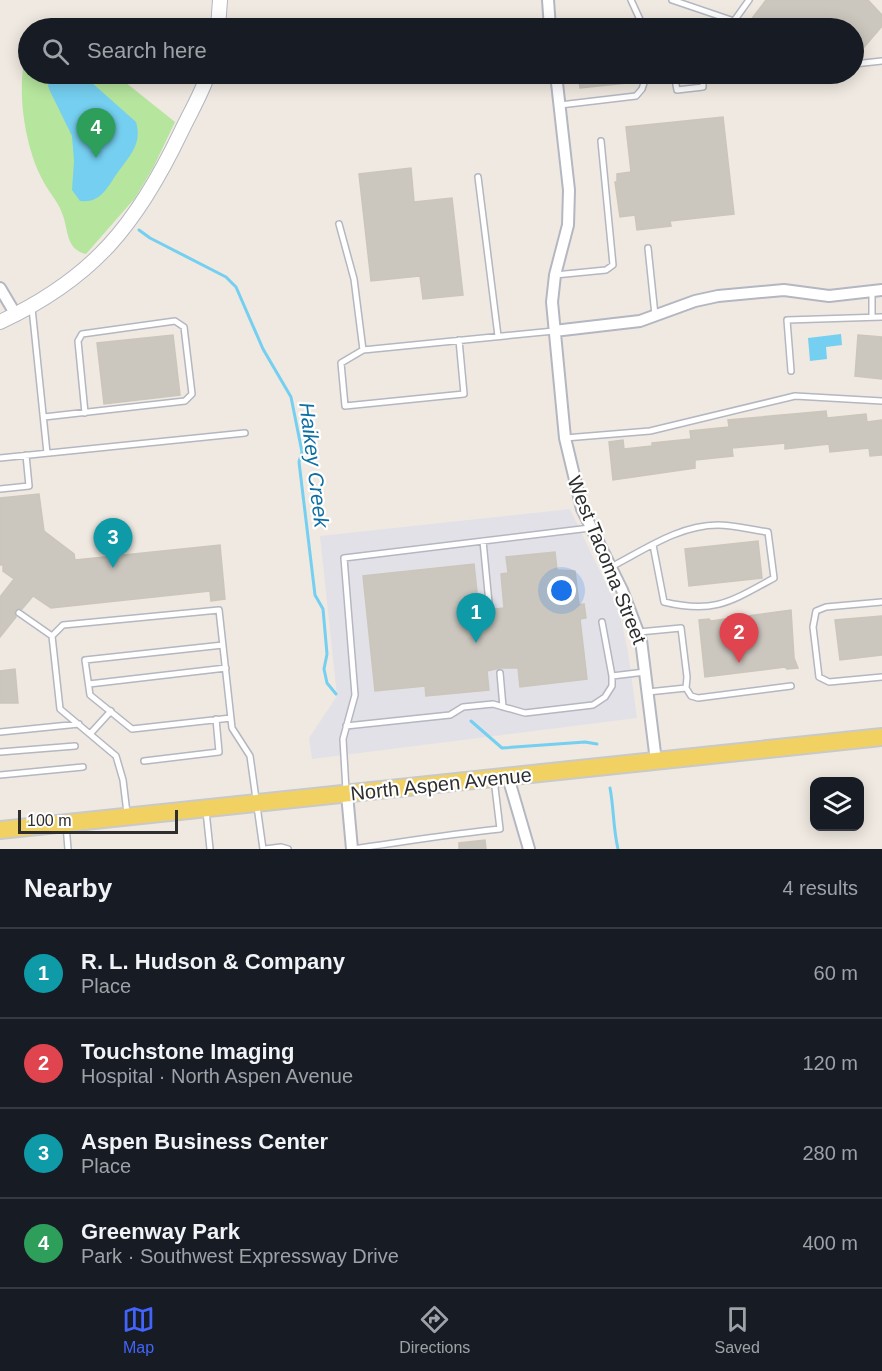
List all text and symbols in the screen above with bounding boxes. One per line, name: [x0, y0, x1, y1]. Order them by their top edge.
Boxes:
search box: [18, 18, 864, 84]
icon: search: [39, 35, 72, 68]
text: Search here: [87, 38, 207, 63]
pin: 4: [76, 108, 116, 158]
water label: Haikey Creek: [295, 401, 334, 530]
street label: West Tacoma Street: [563, 473, 651, 648]
pin: 3: [94, 518, 132, 568]
your location: [547, 576, 576, 605]
pin: 1: [456, 594, 496, 643]
pin: 2: [720, 614, 758, 663]
street label: North Aspen Avenue: [349, 764, 533, 804]
map controls: [810, 777, 864, 831]
button: layers: [810, 777, 864, 831]
scale bar: [18, 807, 178, 834]
text: 100 m: [27, 812, 71, 829]
text: Nearby: [24, 873, 112, 903]
text: 4 results: [782, 877, 858, 899]
text: R. L. Hudson & Company: [81, 949, 345, 974]
text: 1: [38, 962, 49, 984]
text: 60 m: [814, 962, 858, 984]
text: Place: [81, 975, 131, 997]
text: Touchstone Imaging: [81, 1039, 294, 1064]
text: 2: [38, 1052, 49, 1074]
text: 120 m: [802, 1052, 858, 1074]
text: Hospital · North Aspen Avenue: [81, 1065, 353, 1087]
text: Aspen Business Center: [81, 1129, 328, 1154]
text: 3: [38, 1142, 49, 1164]
text: 280 m: [802, 1142, 858, 1164]
text: Place: [81, 1155, 131, 1177]
text: Greenway Park: [81, 1219, 240, 1244]
text: 4: [38, 1232, 49, 1254]
text: 400 m: [802, 1232, 858, 1254]
text: Park · Southwest Expressway Drive: [81, 1245, 399, 1267]
tab: Map: [122, 1303, 155, 1357]
tab: Directions: [399, 1303, 470, 1357]
tab: Saved: [715, 1303, 760, 1357]

